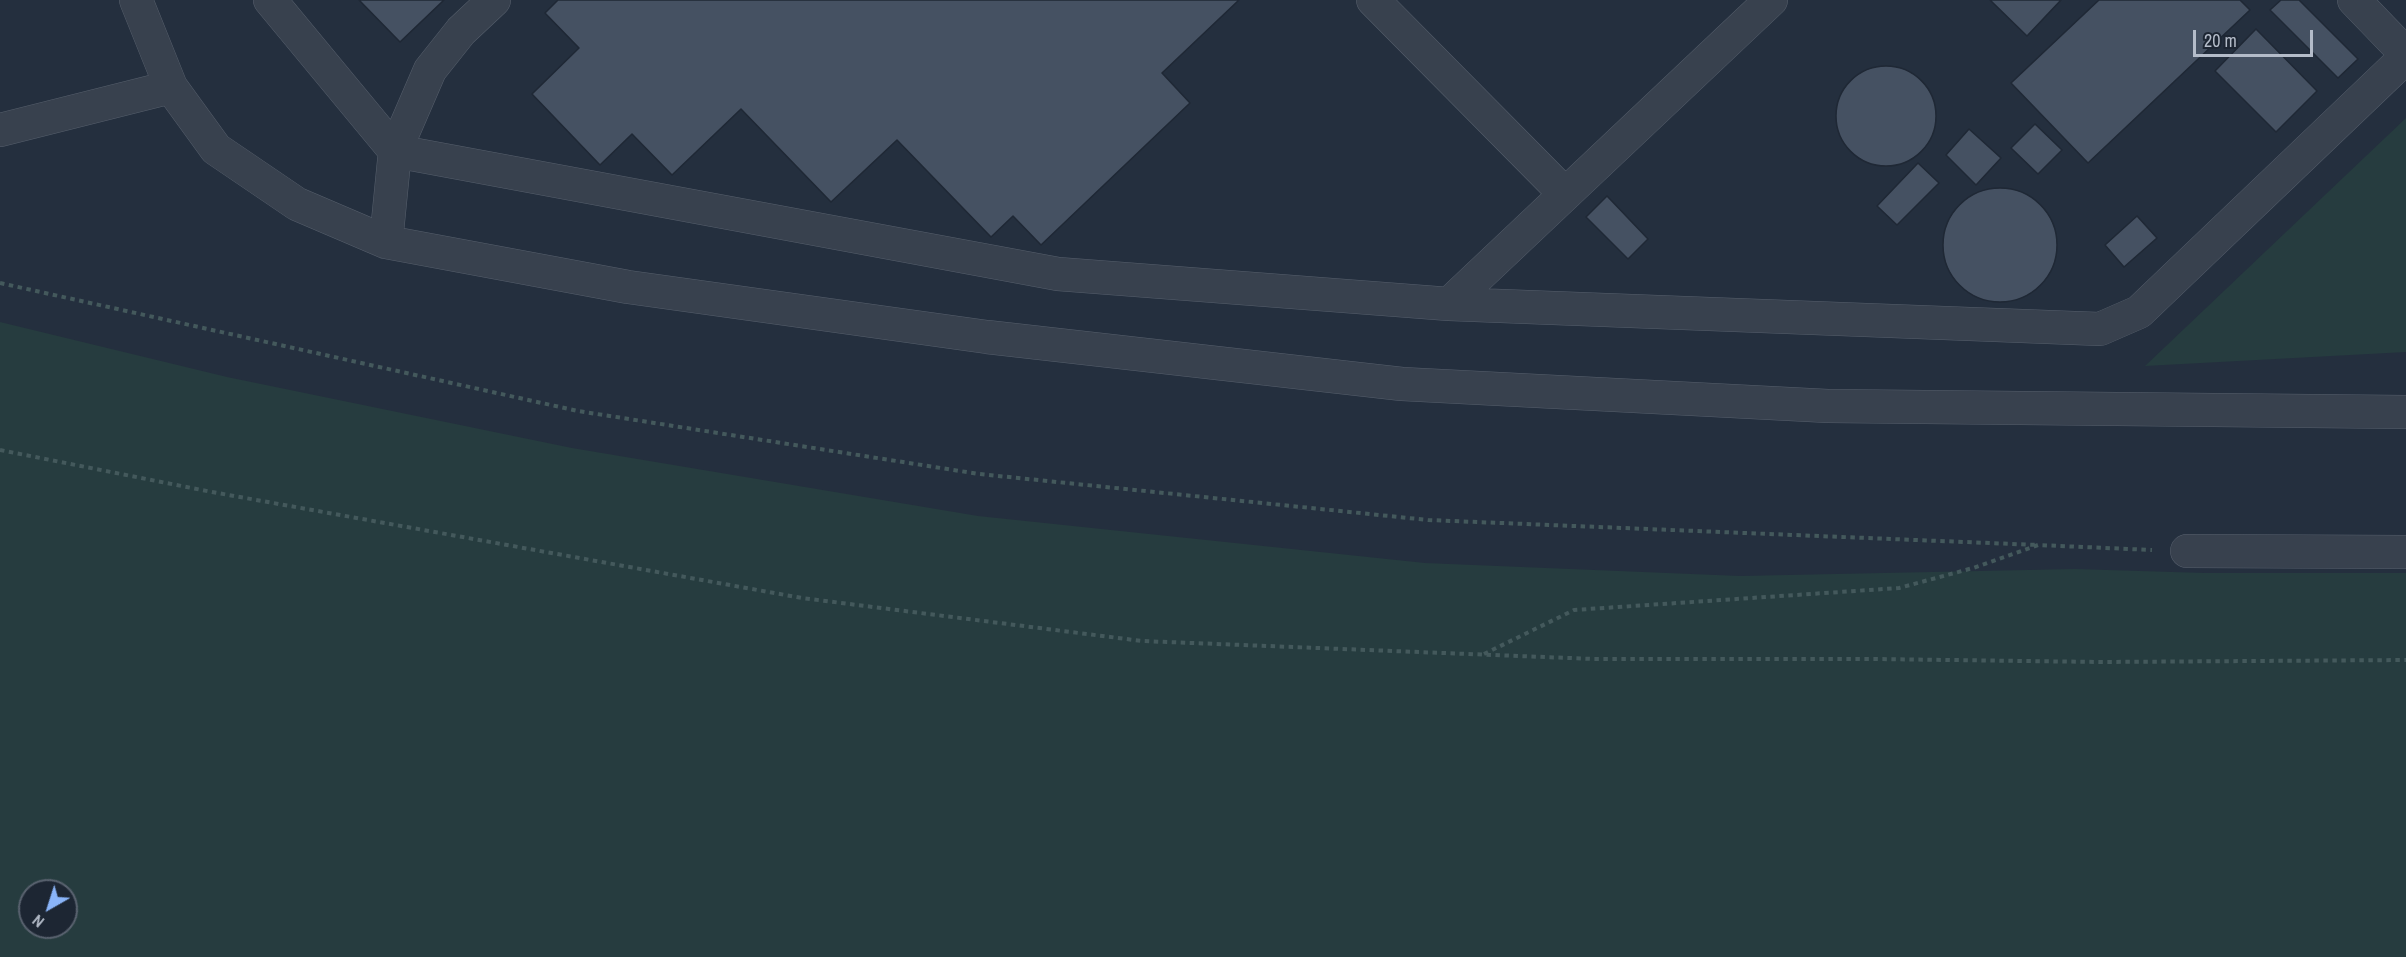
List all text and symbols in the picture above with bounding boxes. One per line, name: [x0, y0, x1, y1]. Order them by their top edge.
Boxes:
scale bar: [2196, 18, 2316, 56]
text: 20 m: [2204, 28, 2237, 53]
north arrow: [18, 879, 78, 939]
text: N: [27, 910, 49, 933]

